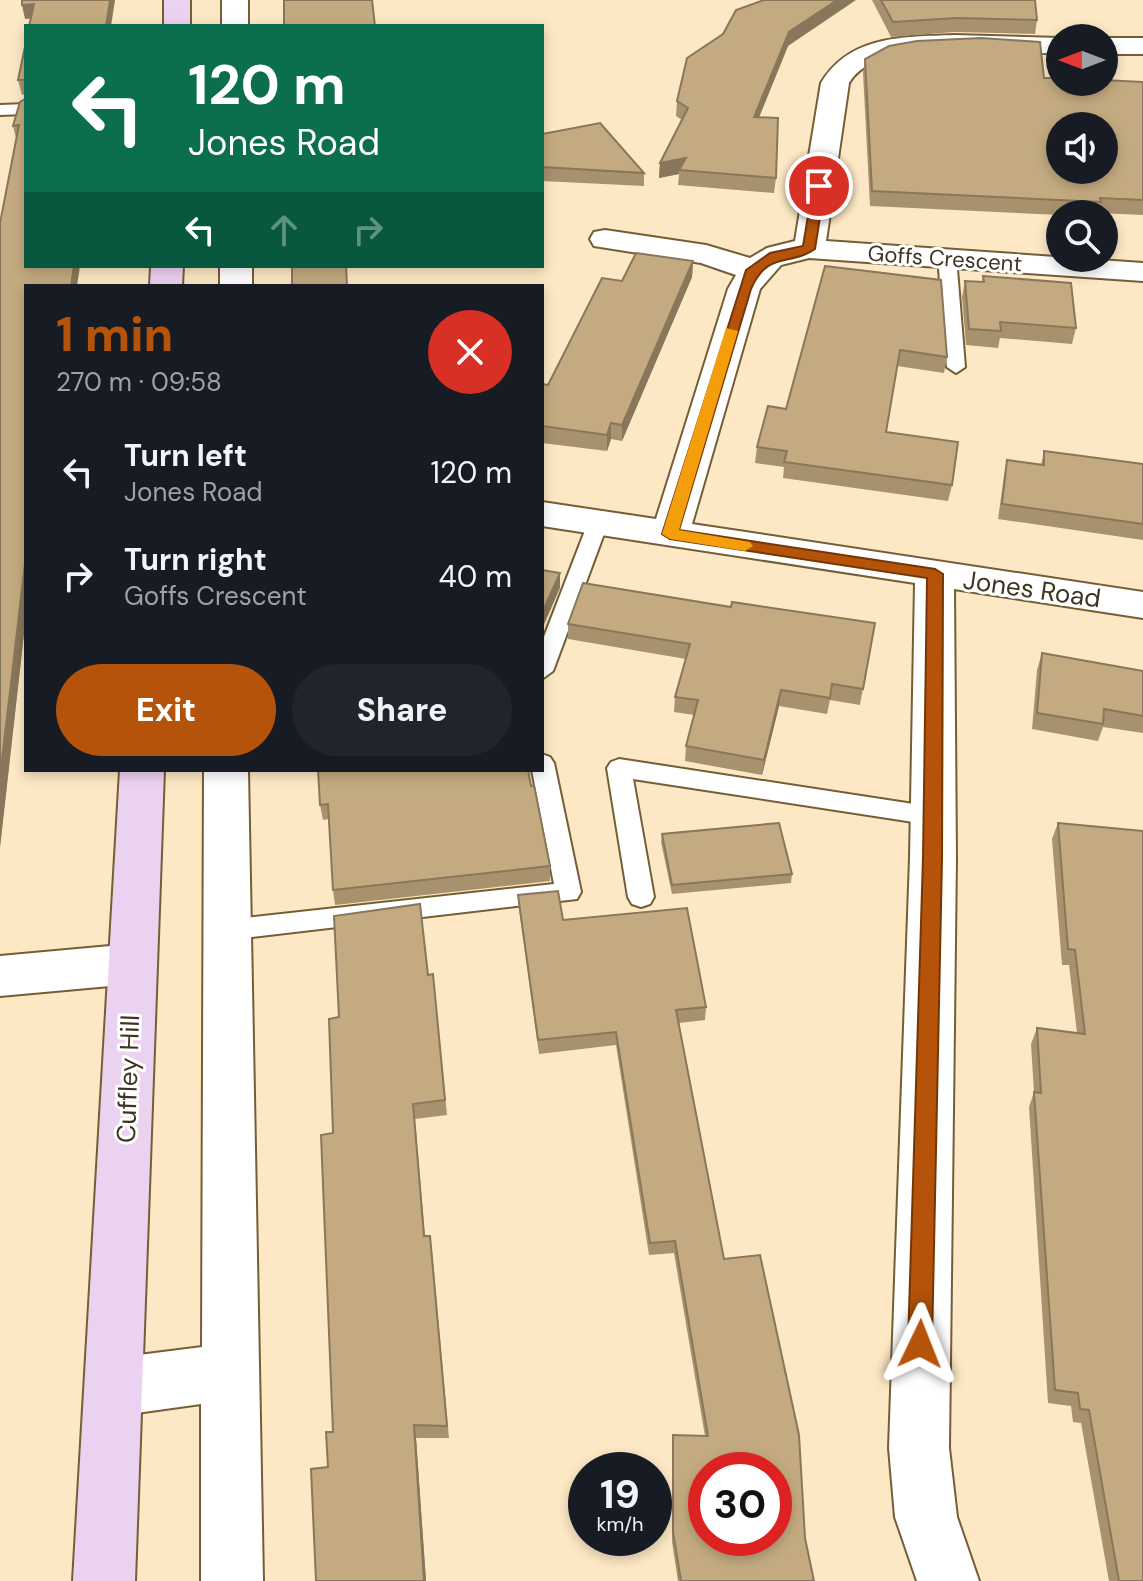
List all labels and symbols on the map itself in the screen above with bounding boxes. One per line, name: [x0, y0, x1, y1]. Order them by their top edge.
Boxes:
north arrow: [1046, 24, 1118, 96]
pin: [785, 152, 853, 220]
street label: Goffs Crescent: [867, 239, 1023, 278]
street label: Jones Road: [961, 563, 1103, 615]
street label: Cuffley Hill: [109, 1014, 147, 1144]
position arrow: [878, 1302, 962, 1386]
speed limit sign: 30: [688, 1452, 792, 1556]

